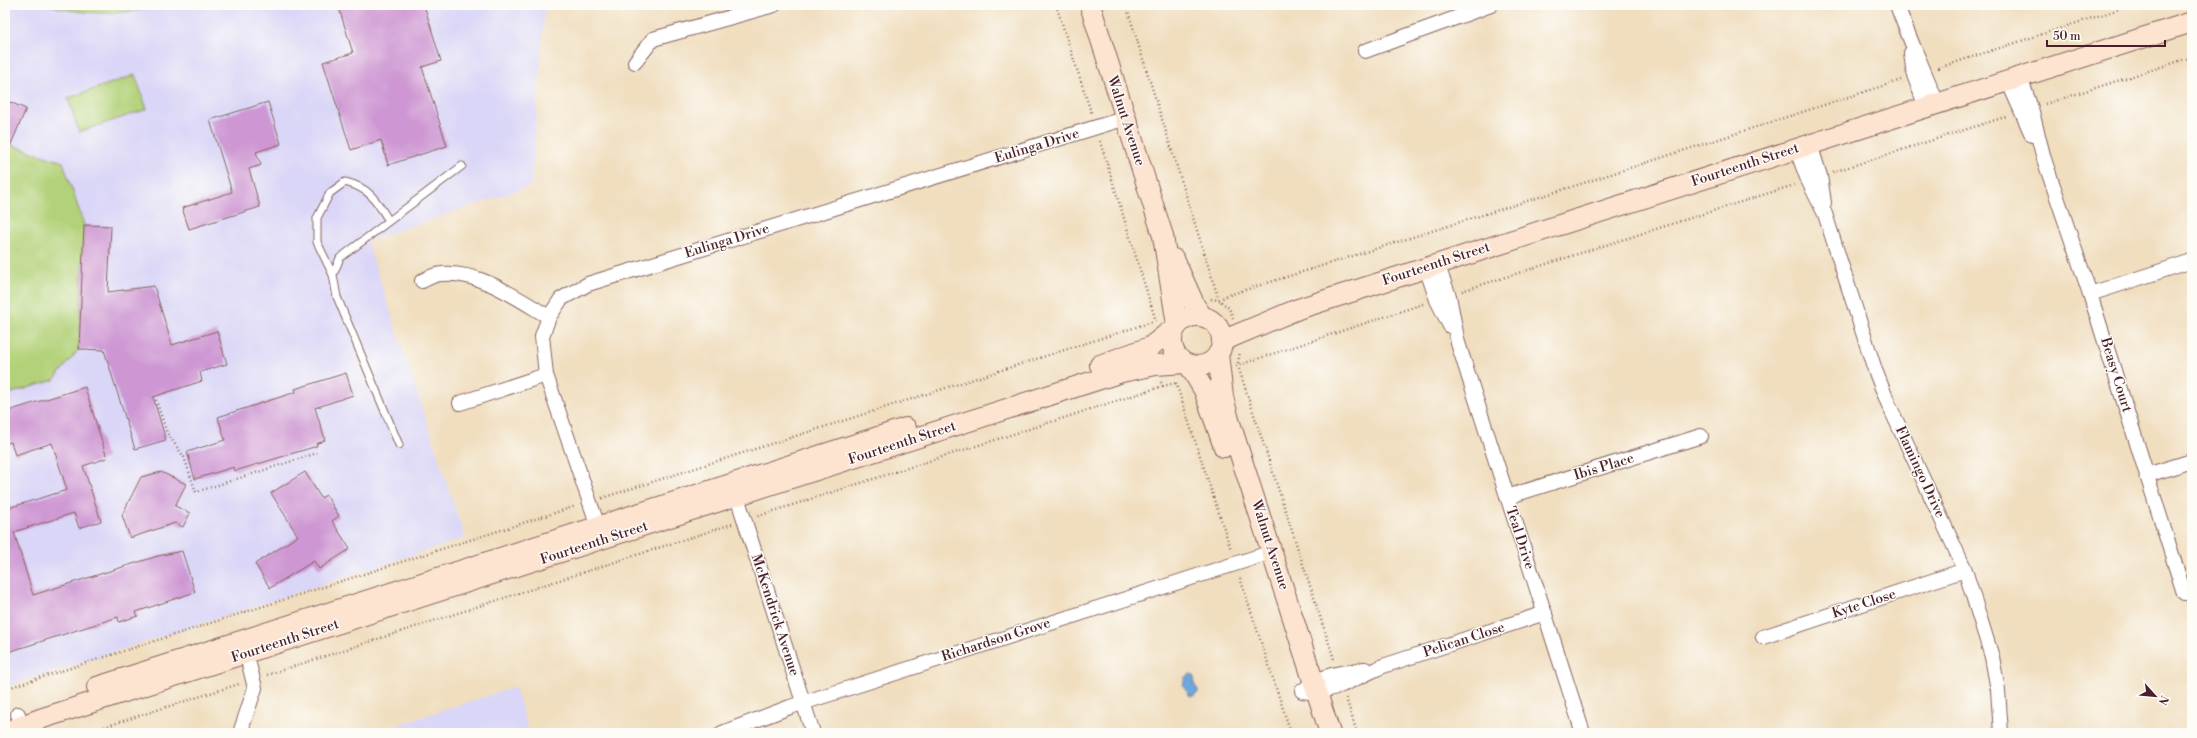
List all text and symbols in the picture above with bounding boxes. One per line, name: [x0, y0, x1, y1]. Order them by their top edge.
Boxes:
scale bar: [2047, 22, 2165, 48]
text: 50 m: [2053, 29, 2081, 44]
street label: Walnut Avenue: [1103, 73, 1149, 168]
street label: Eulinga Drive: [992, 125, 1082, 167]
street label: Fourteenth Street: [1689, 139, 1801, 191]
street label: Eulinga Drive: [682, 220, 772, 262]
street label: Fourteenth Street: [1380, 238, 1492, 290]
street label: Beasy Court: [2096, 335, 2136, 414]
street label: Fourteenth Street: [846, 417, 958, 469]
street label: Flamingo Drive: [1891, 423, 1949, 521]
street label: Ibis Place: [1572, 449, 1636, 485]
street label: Walnut Avenue: [1247, 497, 1293, 592]
street label: Teal Drive: [1501, 504, 1539, 572]
street label: Fourteenth Street: [538, 517, 650, 569]
street label: McKendrick Avenue: [747, 552, 803, 678]
street label: Kyte Close: [1830, 585, 1898, 623]
street label: Richardson Grove: [939, 614, 1053, 666]
street label: Fourteenth Street: [229, 615, 341, 667]
street label: Pelican Close: [1421, 618, 1507, 662]
north arrow: [2135, 676, 2175, 716]
text: N: [2155, 693, 2171, 707]

